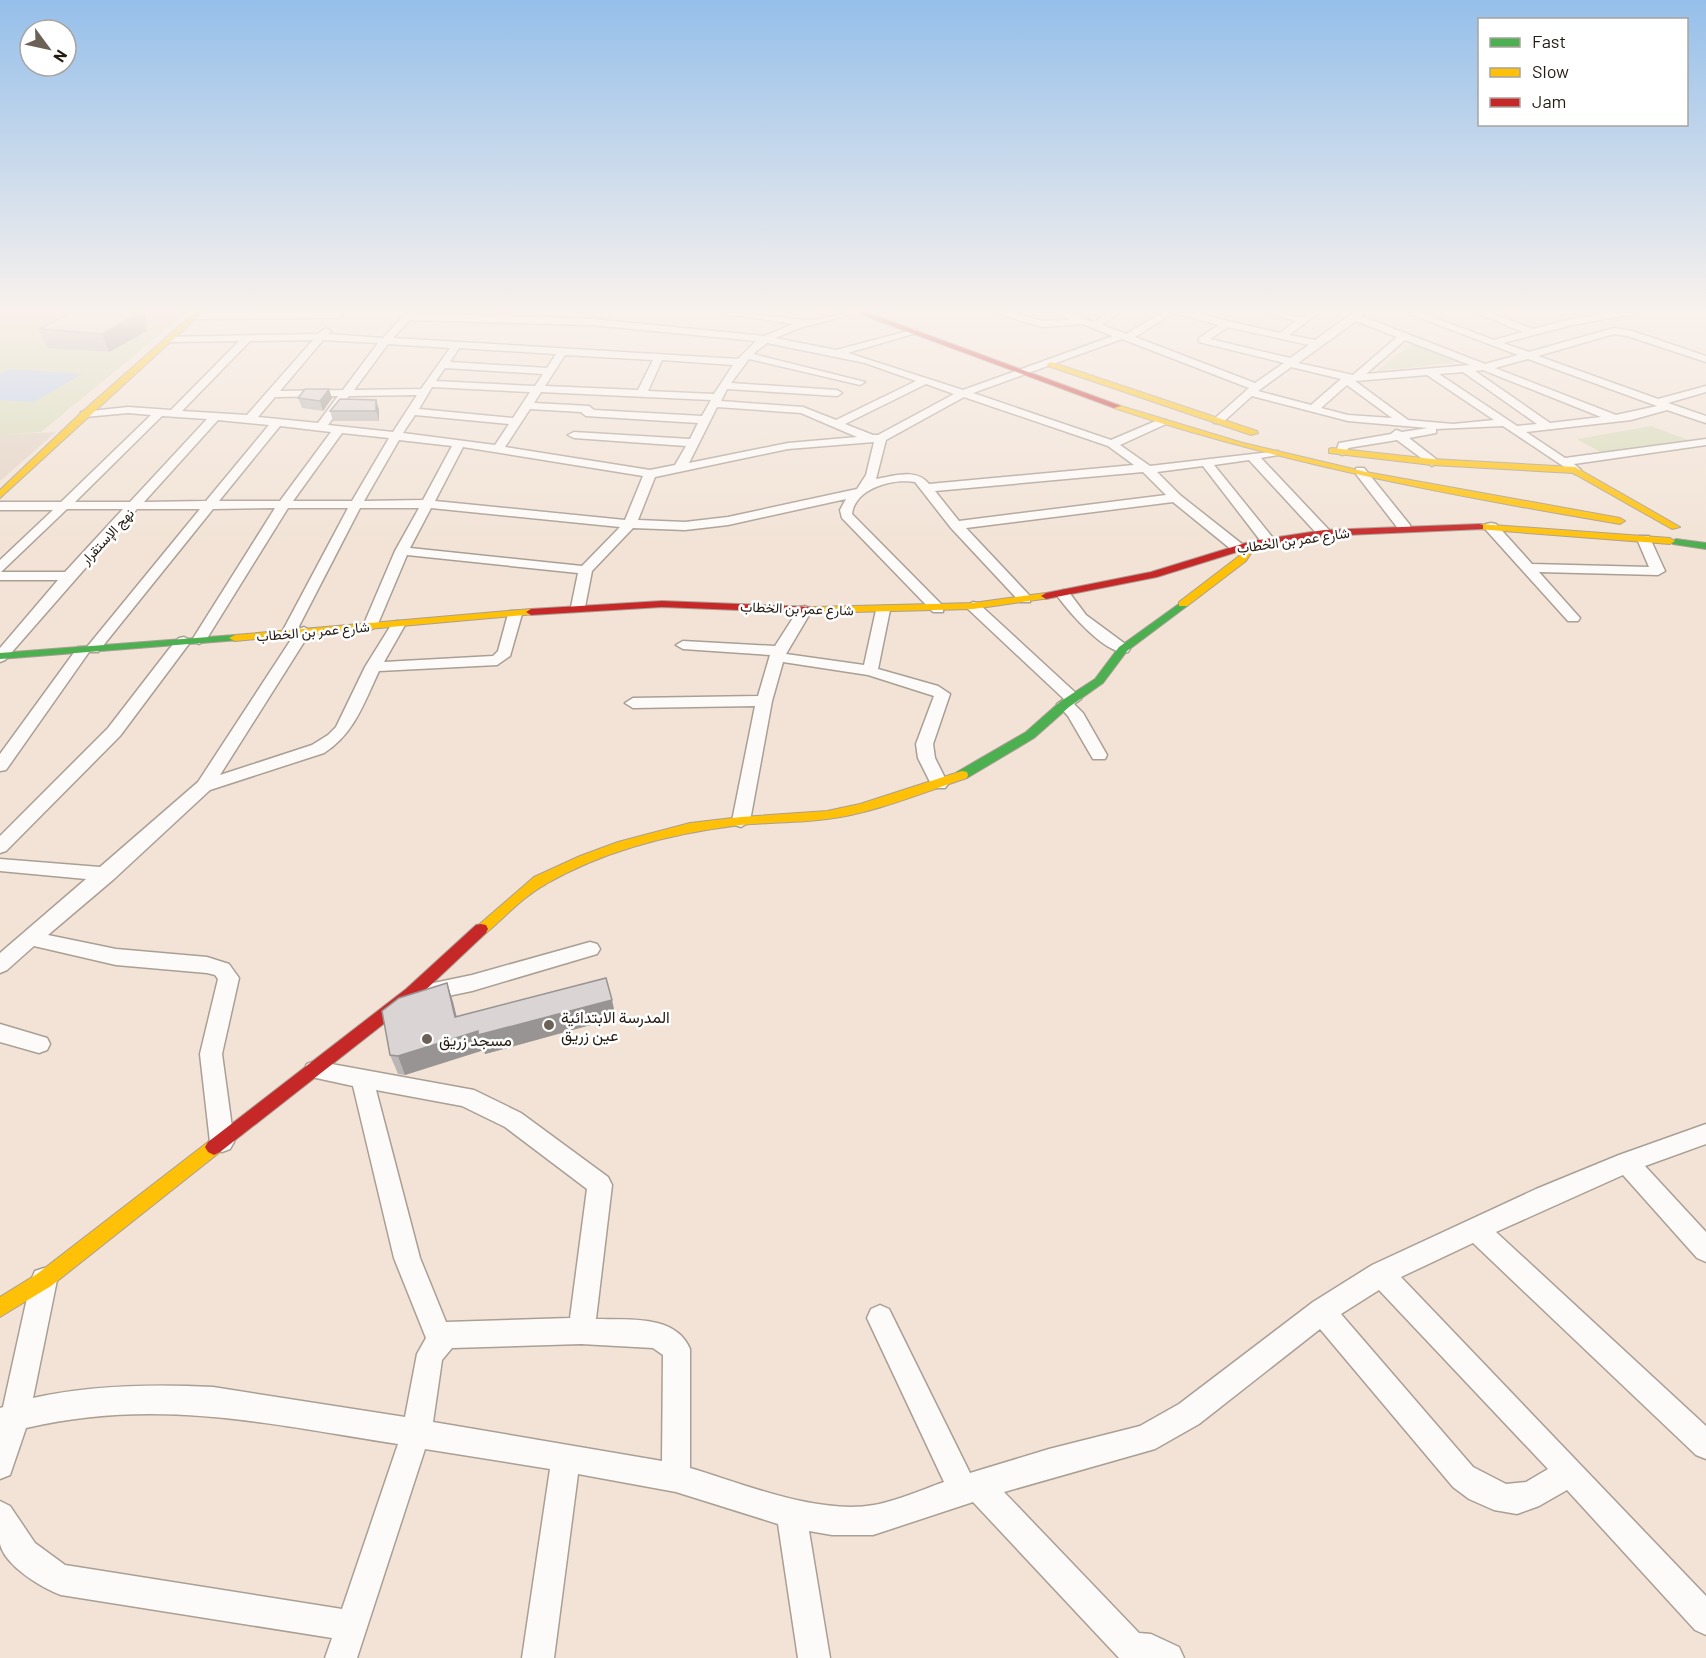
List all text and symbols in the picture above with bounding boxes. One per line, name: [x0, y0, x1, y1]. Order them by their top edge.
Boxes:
north arrow: [18, 18, 78, 78]
legend: [1478, 18, 1688, 126]
text: Fast: [1532, 30, 1566, 52]
text: N: [50, 47, 72, 66]
text: Slow: [1532, 60, 1569, 82]
text: Jam: [1532, 90, 1566, 112]
street label: نهج الإستقرار: [76, 504, 139, 570]
street label: شارع عمر بن الخطاب: [1236, 524, 1351, 559]
street label: شارع عمر بن الخطاب: [740, 598, 854, 621]
street label: شارع عمر بن الخطاب: [256, 618, 371, 647]
place label: المدرسة الابتدائية عين زريق: [561, 1007, 670, 1046]
marker: المدرسة الابتدائية عين زريق: [542, 1018, 556, 1032]
place label: مسجد زريق: [439, 1030, 512, 1051]
marker: مسجد زريق: [420, 1032, 434, 1046]

